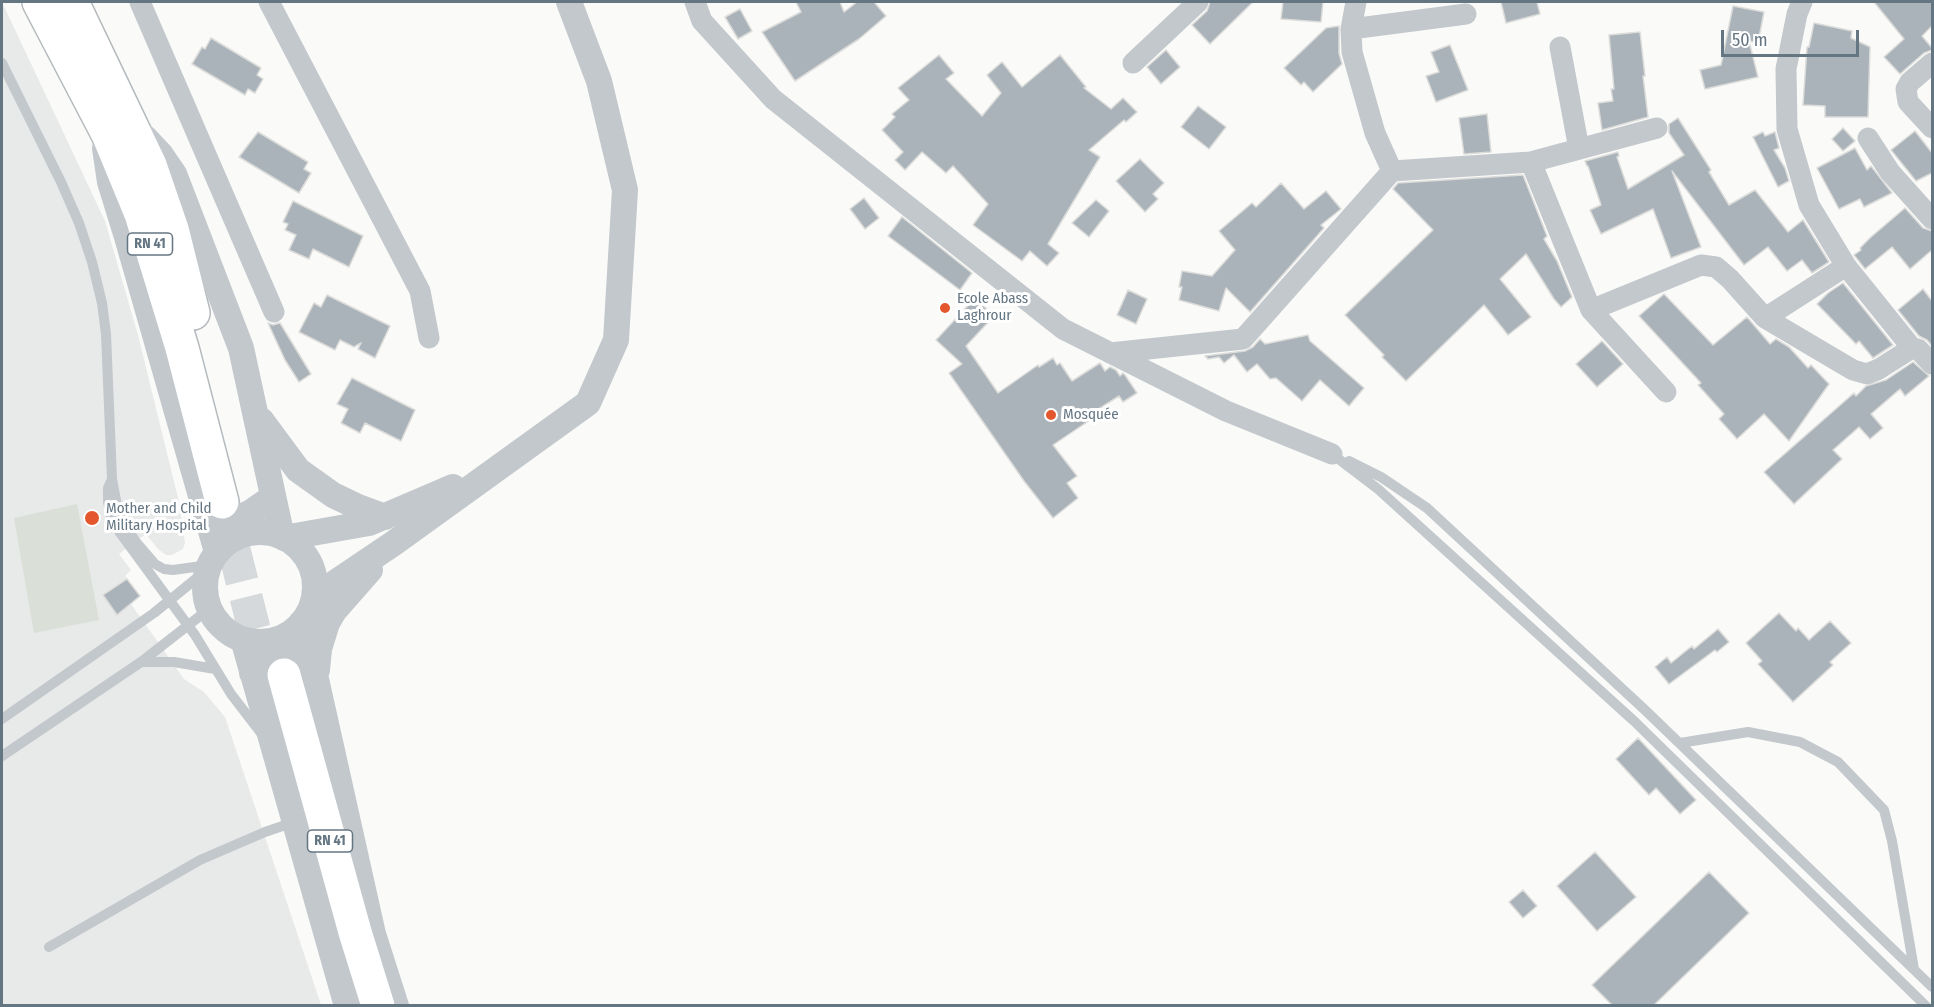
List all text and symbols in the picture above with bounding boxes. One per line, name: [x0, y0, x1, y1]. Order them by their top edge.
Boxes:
scale bar: [1724, 18, 1862, 56]
text: 50 m: [1732, 29, 1768, 51]
road number: RN 41: [128, 233, 172, 255]
place label: Ecole Abass Laghrour: [957, 290, 1028, 325]
marker: Ecole Abass Laghrour: [938, 301, 952, 315]
place label: Mosquée: [1063, 406, 1119, 424]
marker: Mosquée: [1044, 408, 1058, 422]
place label: Mother and Child Military Hospital: [106, 500, 211, 535]
marker: Mother and Child Military Hospital: [83, 509, 101, 527]
road number: RN 41: [308, 830, 352, 852]

